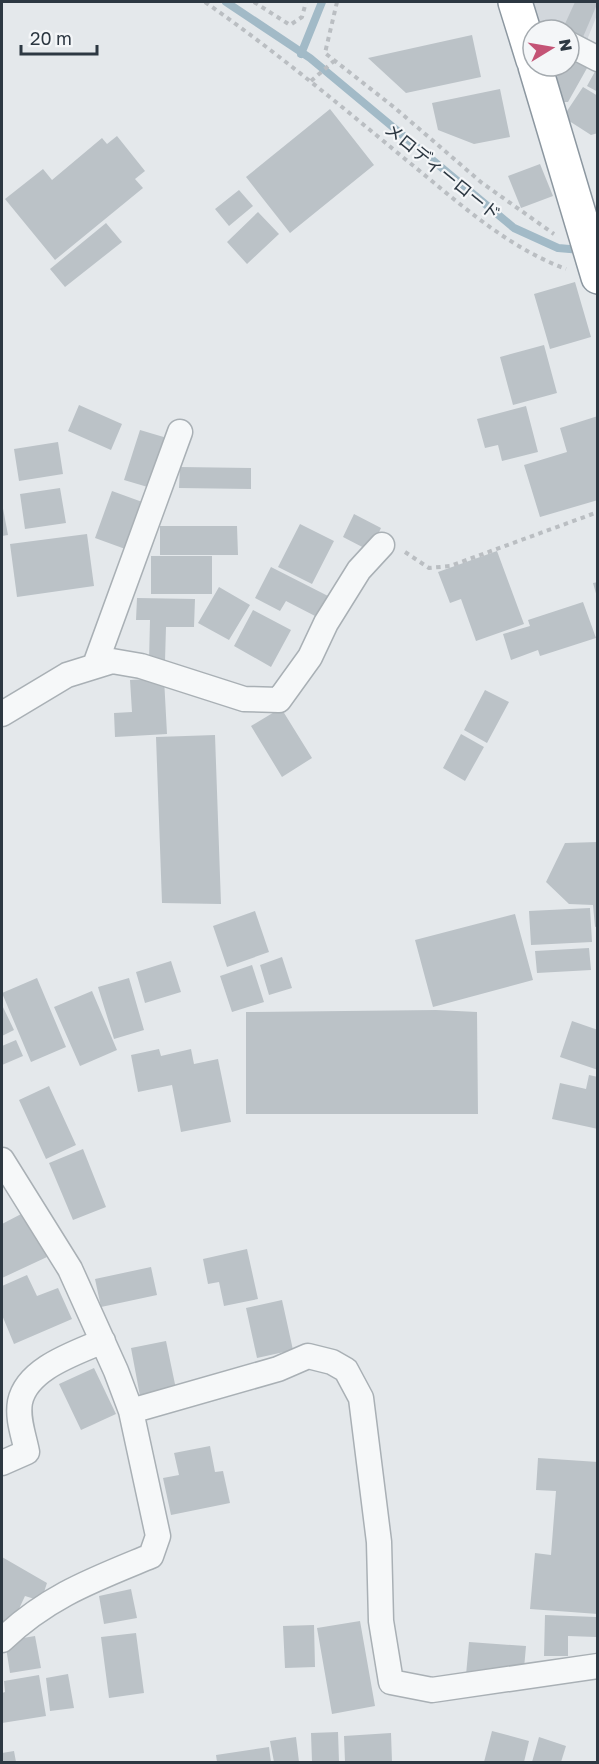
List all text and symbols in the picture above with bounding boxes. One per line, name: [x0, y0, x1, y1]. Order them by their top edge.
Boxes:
scale bar: [21, 18, 98, 56]
north arrow: [521, 18, 581, 78]
text: 20 m: [30, 27, 72, 49]
text: N: [555, 37, 577, 53]
street label: メロディーロード: [381, 118, 505, 224]

